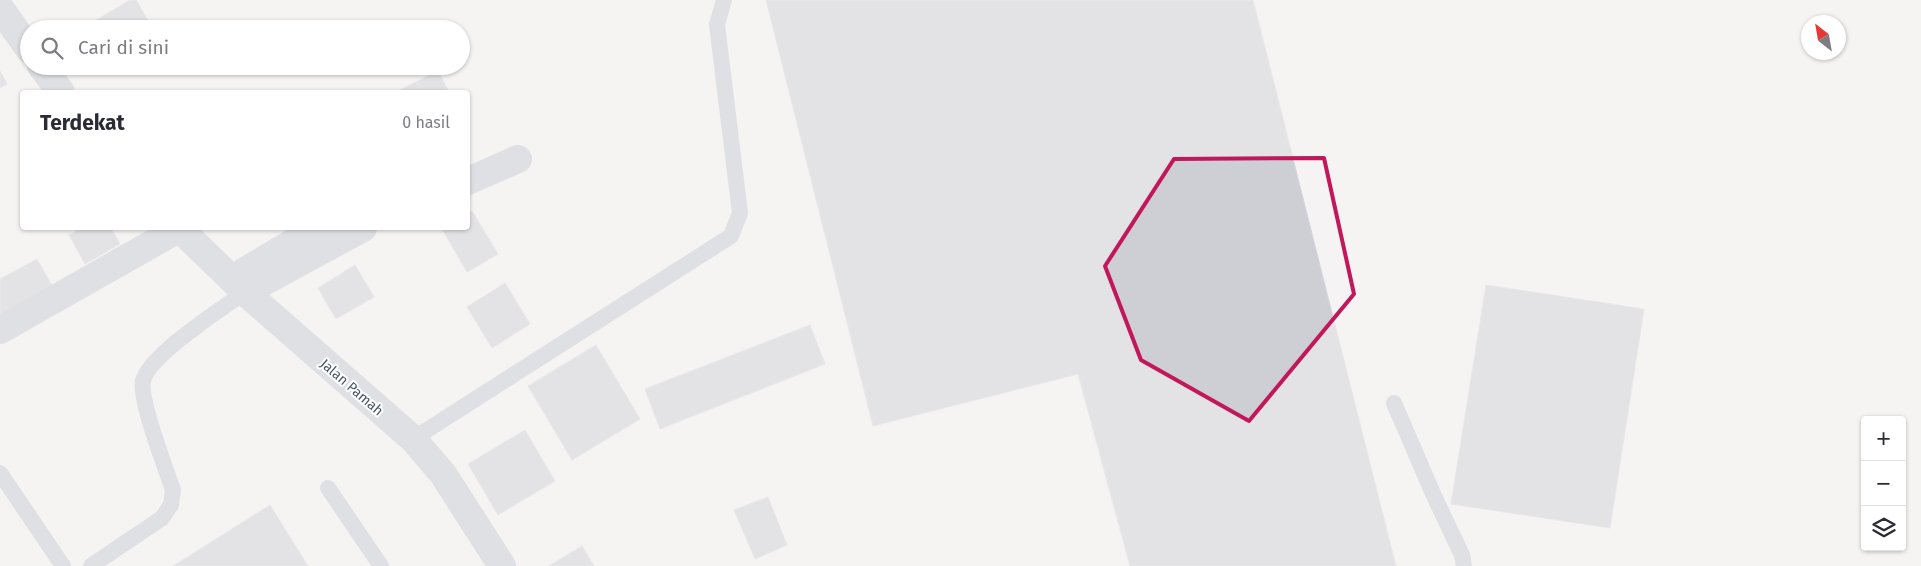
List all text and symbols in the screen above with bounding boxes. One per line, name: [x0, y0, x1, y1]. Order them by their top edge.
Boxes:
north arrow: [1801, 15, 1846, 60]
search box: [20, 20, 470, 75]
icon: search: [38, 34, 66, 62]
text: Cari di sini: [78, 36, 169, 59]
text: Terdekat: [40, 110, 125, 136]
text: 0 hasil: [402, 113, 450, 132]
street label: Jalan Pamah: [317, 355, 387, 419]
map controls: [1861, 416, 1906, 551]
button: +: [1861, 416, 1906, 461]
button: −: [1861, 461, 1906, 506]
button: layers: [1861, 506, 1906, 551]

